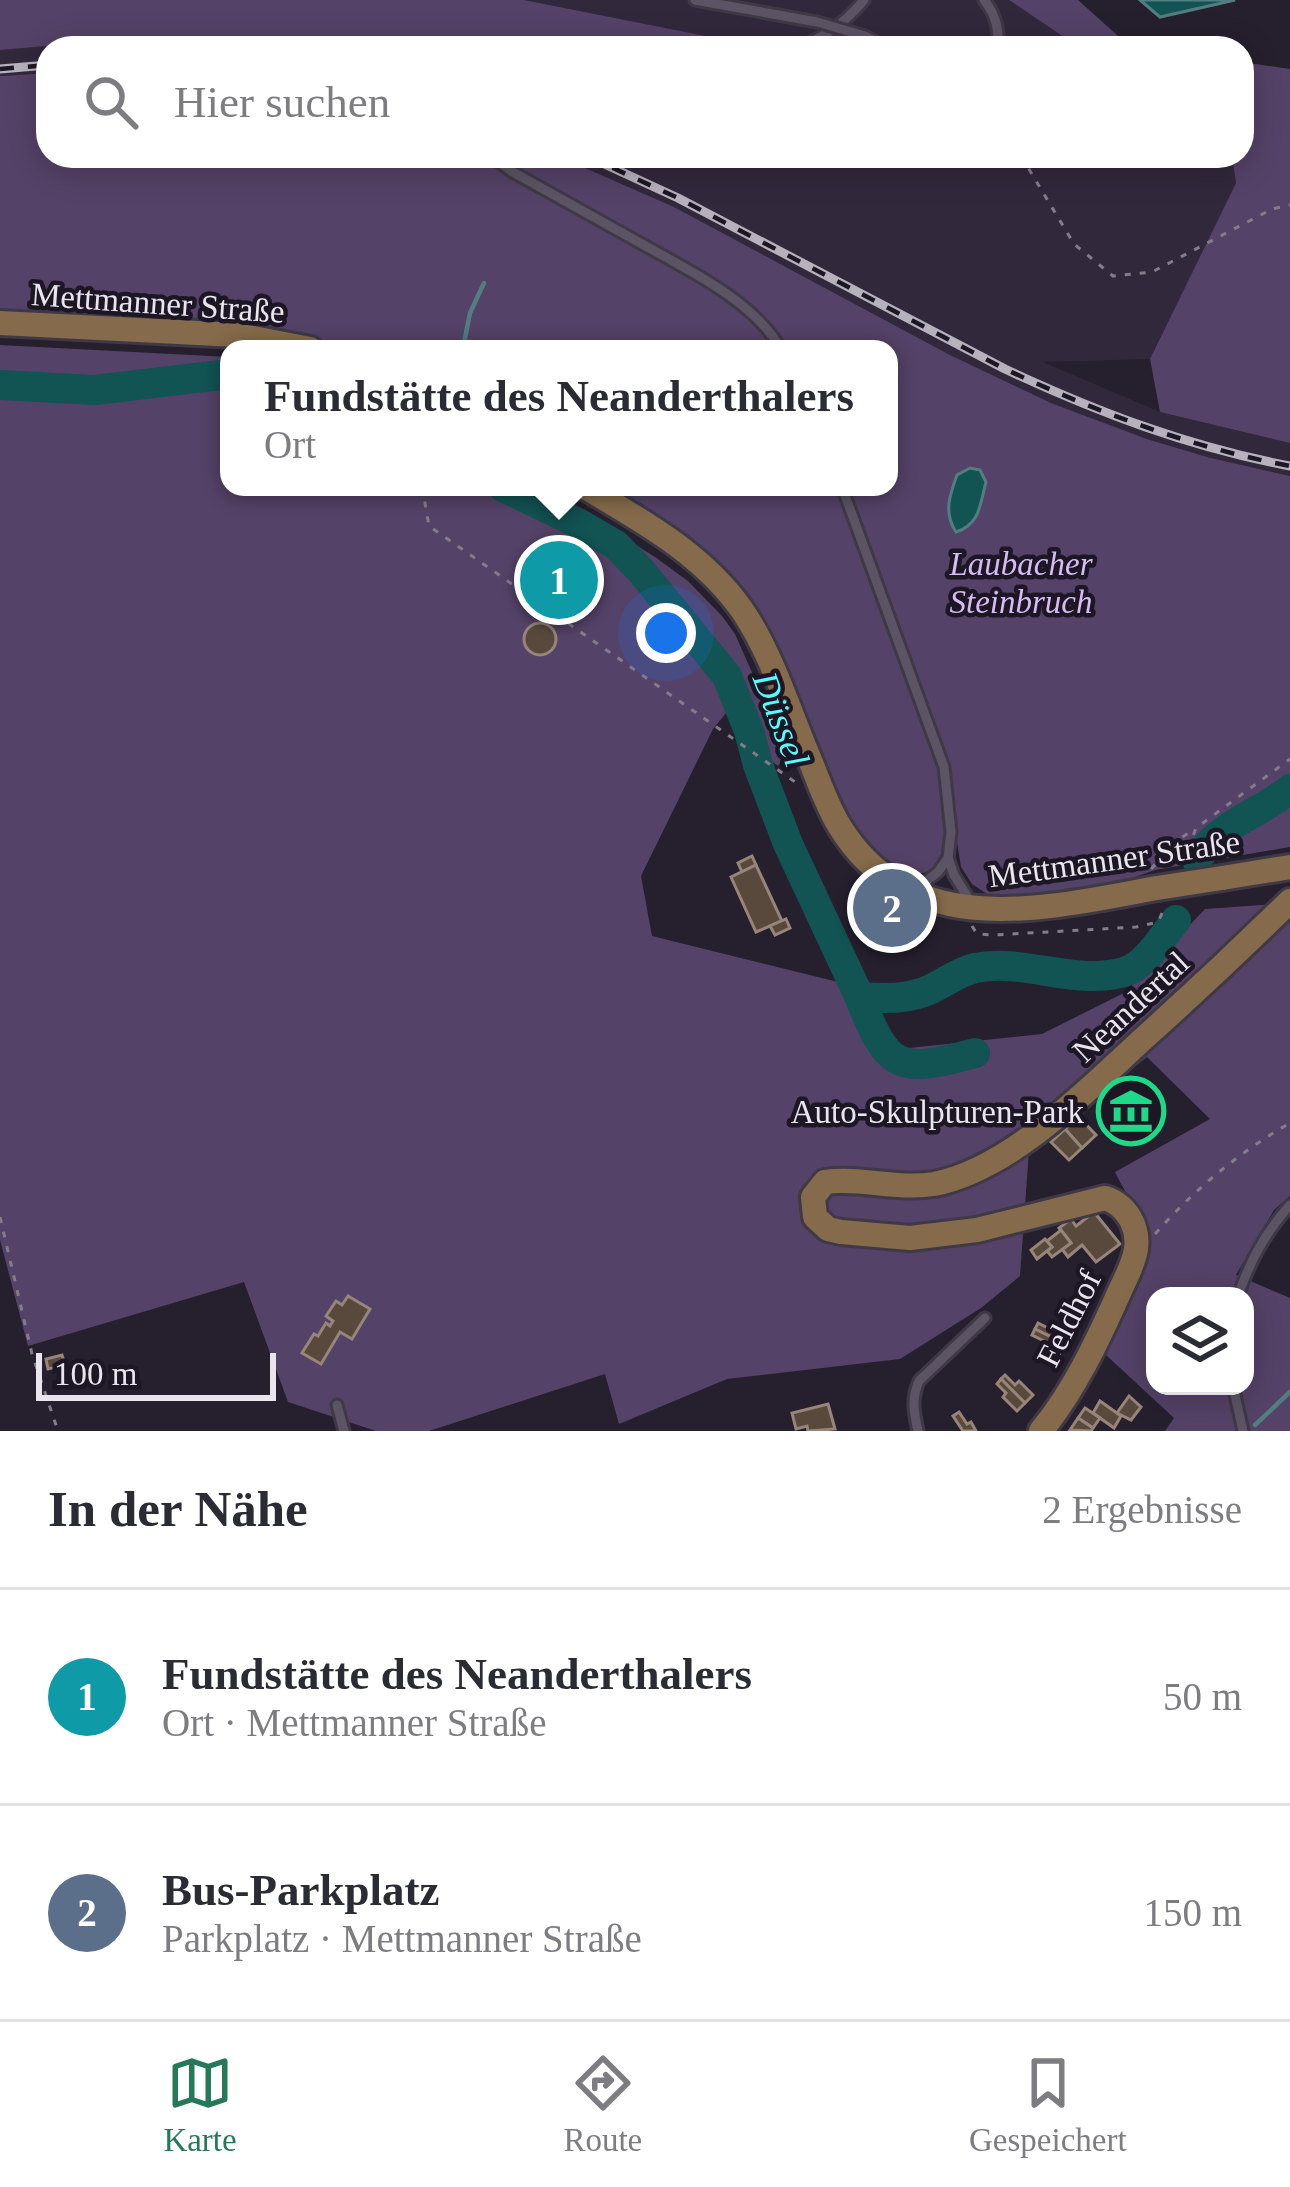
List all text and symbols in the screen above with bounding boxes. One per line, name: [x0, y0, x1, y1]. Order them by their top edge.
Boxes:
search box: [36, 36, 1254, 168]
icon: search: [78, 69, 144, 135]
text: Hier suchen: [174, 77, 390, 127]
street label: Mettmanner Straße: [30, 276, 286, 330]
popup: [220, 340, 898, 496]
text: Fundstätte des Neanderthalers: [264, 371, 854, 421]
text: Ort: [264, 423, 316, 466]
pin: 1: [520, 535, 598, 625]
park label: Laubacher Steinbruch: [949, 546, 1093, 620]
your location: [636, 603, 696, 663]
water label: Düssel: [744, 666, 817, 772]
street label: Mettmanner Straße: [986, 824, 1242, 894]
pin: 2: [853, 863, 931, 953]
street label: Neandertal: [1065, 944, 1196, 1069]
museum icon: Auto-Skulpturen-Park: [1096, 1076, 1166, 1146]
place label: Auto-Skulpturen-Park: [791, 1094, 1084, 1130]
street label: Feldhof: [1030, 1265, 1108, 1372]
map controls: [1146, 1287, 1254, 1395]
button: layers: [1146, 1287, 1254, 1395]
scale bar: [36, 1347, 276, 1400]
text: 100 m: [54, 1356, 137, 1392]
text: In der Nähe: [48, 1481, 308, 1537]
text: 2 Ergebnisse: [1042, 1488, 1242, 1531]
text: Fundstätte des Neanderthalers: [162, 1649, 752, 1699]
text: 1: [77, 1675, 97, 1718]
text: 50 m: [1163, 1675, 1242, 1718]
text: Ort · Mettmanner Straße: [162, 1701, 546, 1744]
text: Bus-Parkplatz: [162, 1865, 440, 1915]
text: 2: [77, 1891, 97, 1934]
text: 150 m: [1143, 1891, 1242, 1934]
text: Parkplatz · Mettmanner Straße: [162, 1917, 642, 1960]
tab: Karte: [163, 2050, 237, 2159]
tab: Route: [563, 2050, 642, 2159]
tab: Gespeichert: [969, 2050, 1127, 2159]

